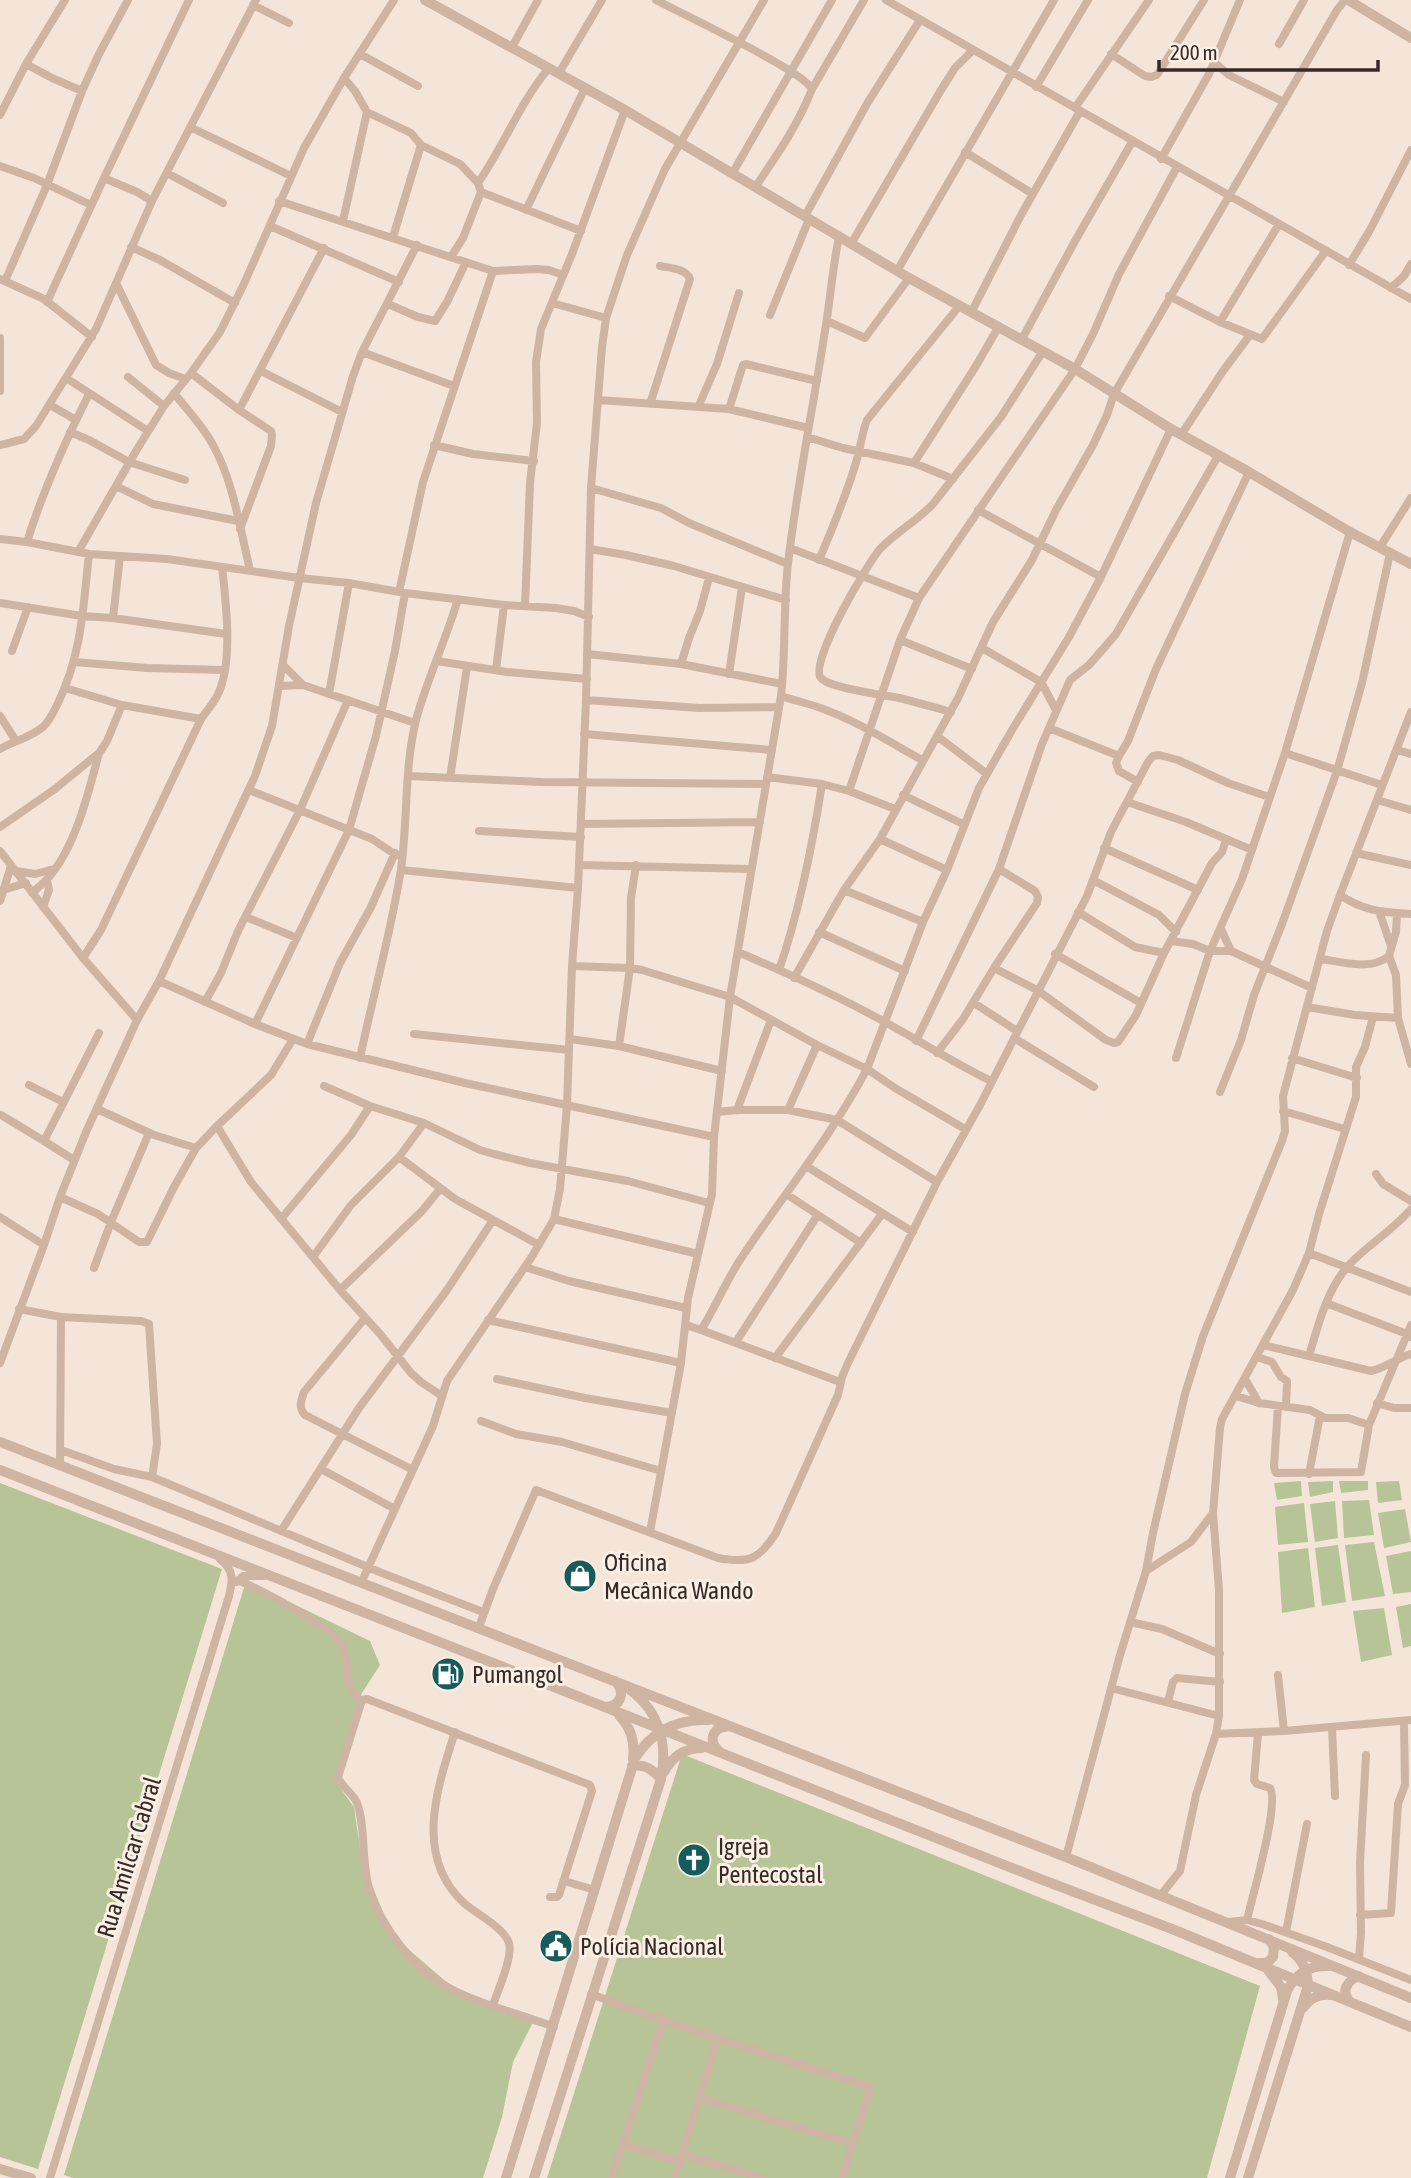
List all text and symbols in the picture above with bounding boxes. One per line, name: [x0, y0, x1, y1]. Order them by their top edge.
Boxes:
scale bar: [1159, 28, 1378, 72]
text: 200 m: [1170, 40, 1218, 64]
place label: Oficina Mecânica Wando: [604, 1549, 754, 1604]
shop icon: Oficina Mecânica Wando: [561, 1557, 599, 1595]
fuel station icon: Pumangol: [429, 1655, 467, 1693]
place label: Pumangol: [472, 1661, 564, 1688]
street label: Rua Amilcar Cabral: [92, 1773, 166, 1941]
place label: Igreja Pentecostal: [718, 1833, 823, 1888]
church icon: Igreja Pentecostal: [675, 1841, 713, 1879]
public building icon: Polícia Nacional: [537, 1927, 575, 1965]
place label: Polícia Nacional: [580, 1933, 724, 1960]

